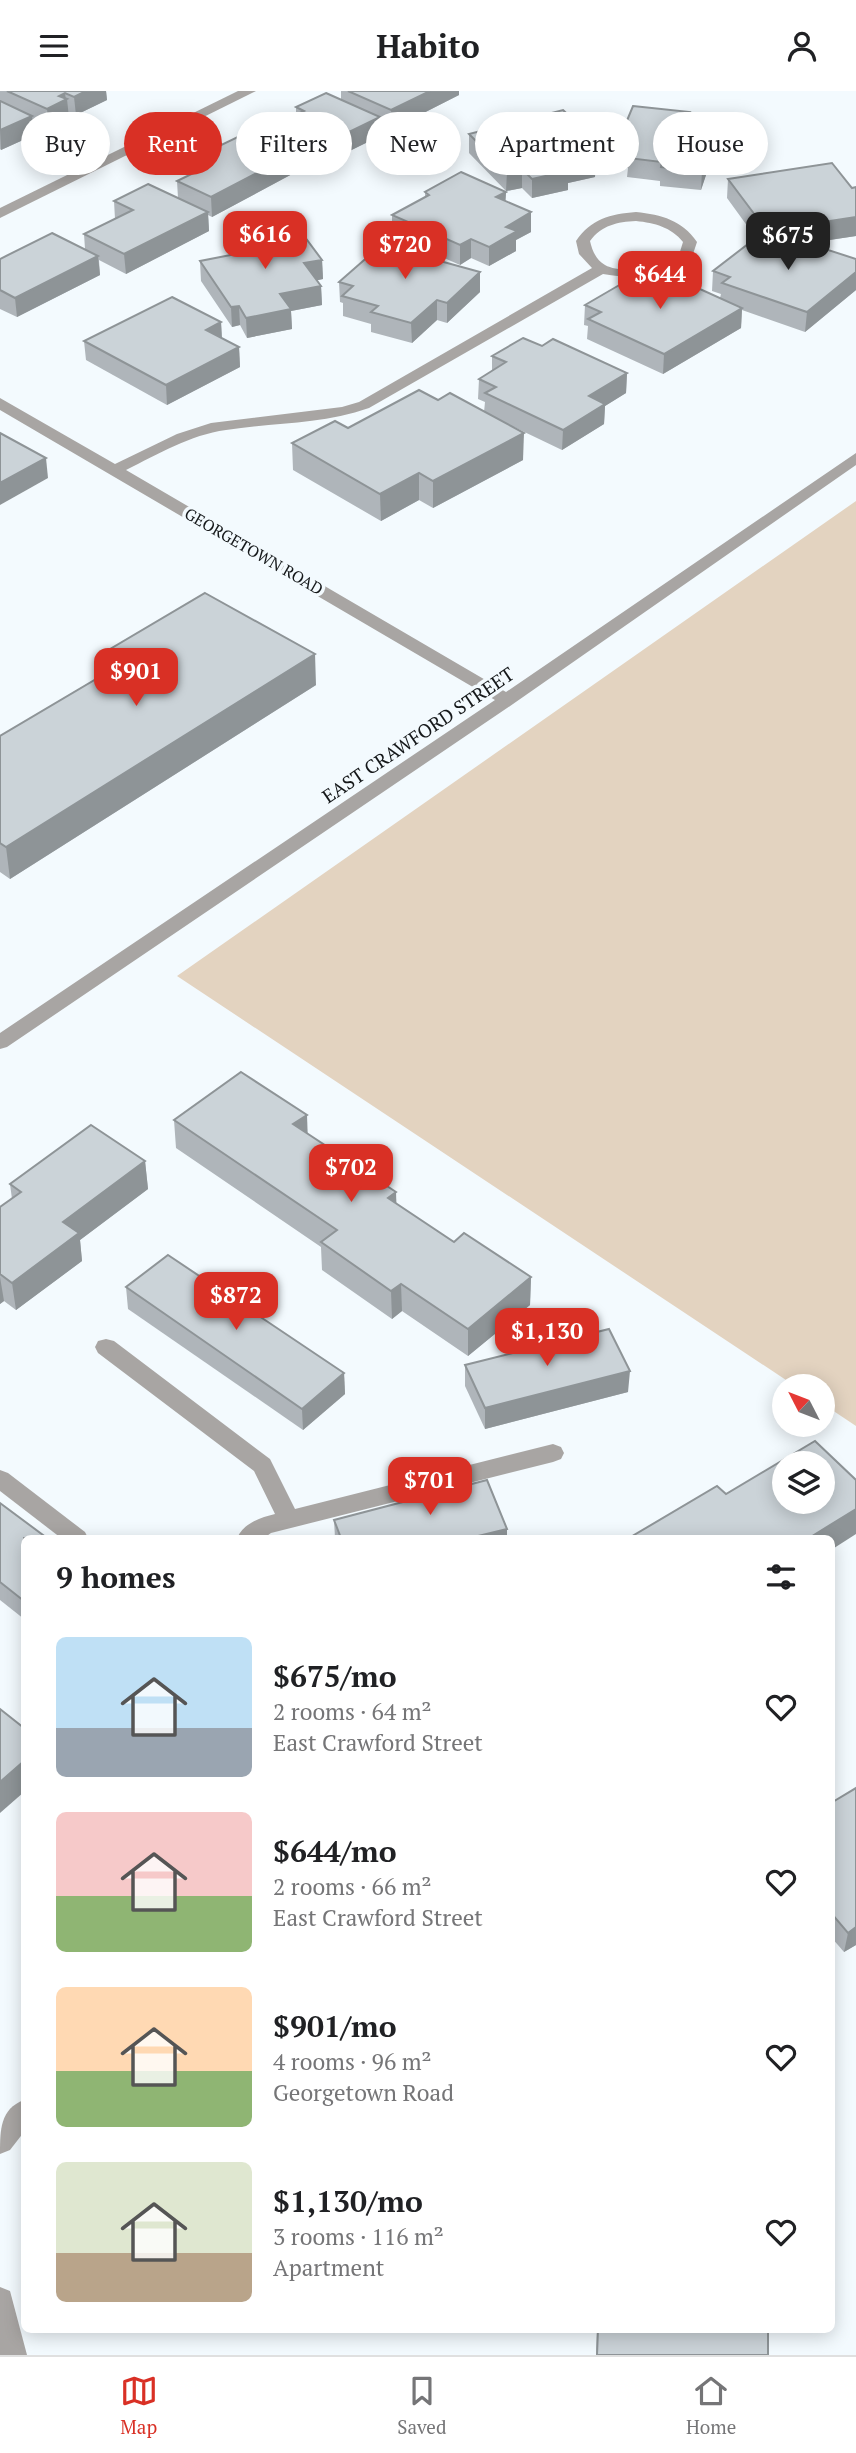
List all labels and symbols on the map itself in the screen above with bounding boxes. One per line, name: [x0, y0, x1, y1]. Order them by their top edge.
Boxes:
pin: $616: [224, 211, 306, 271]
pin: $675: [747, 213, 829, 272]
pin: $720: [364, 221, 446, 281]
pin: $644: [619, 251, 701, 311]
street label: GEORGETOWN ROAD: [181, 502, 327, 600]
pin: $901: [95, 649, 177, 708]
street label: EAST CRAWFORD STREET: [317, 661, 519, 808]
pin: $702: [310, 1145, 392, 1204]
pin: $872: [195, 1273, 277, 1332]
pin: $1,130: [490, 1309, 604, 1368]
north arrow: [772, 1374, 835, 1437]
pin: $701: [389, 1457, 471, 1517]

